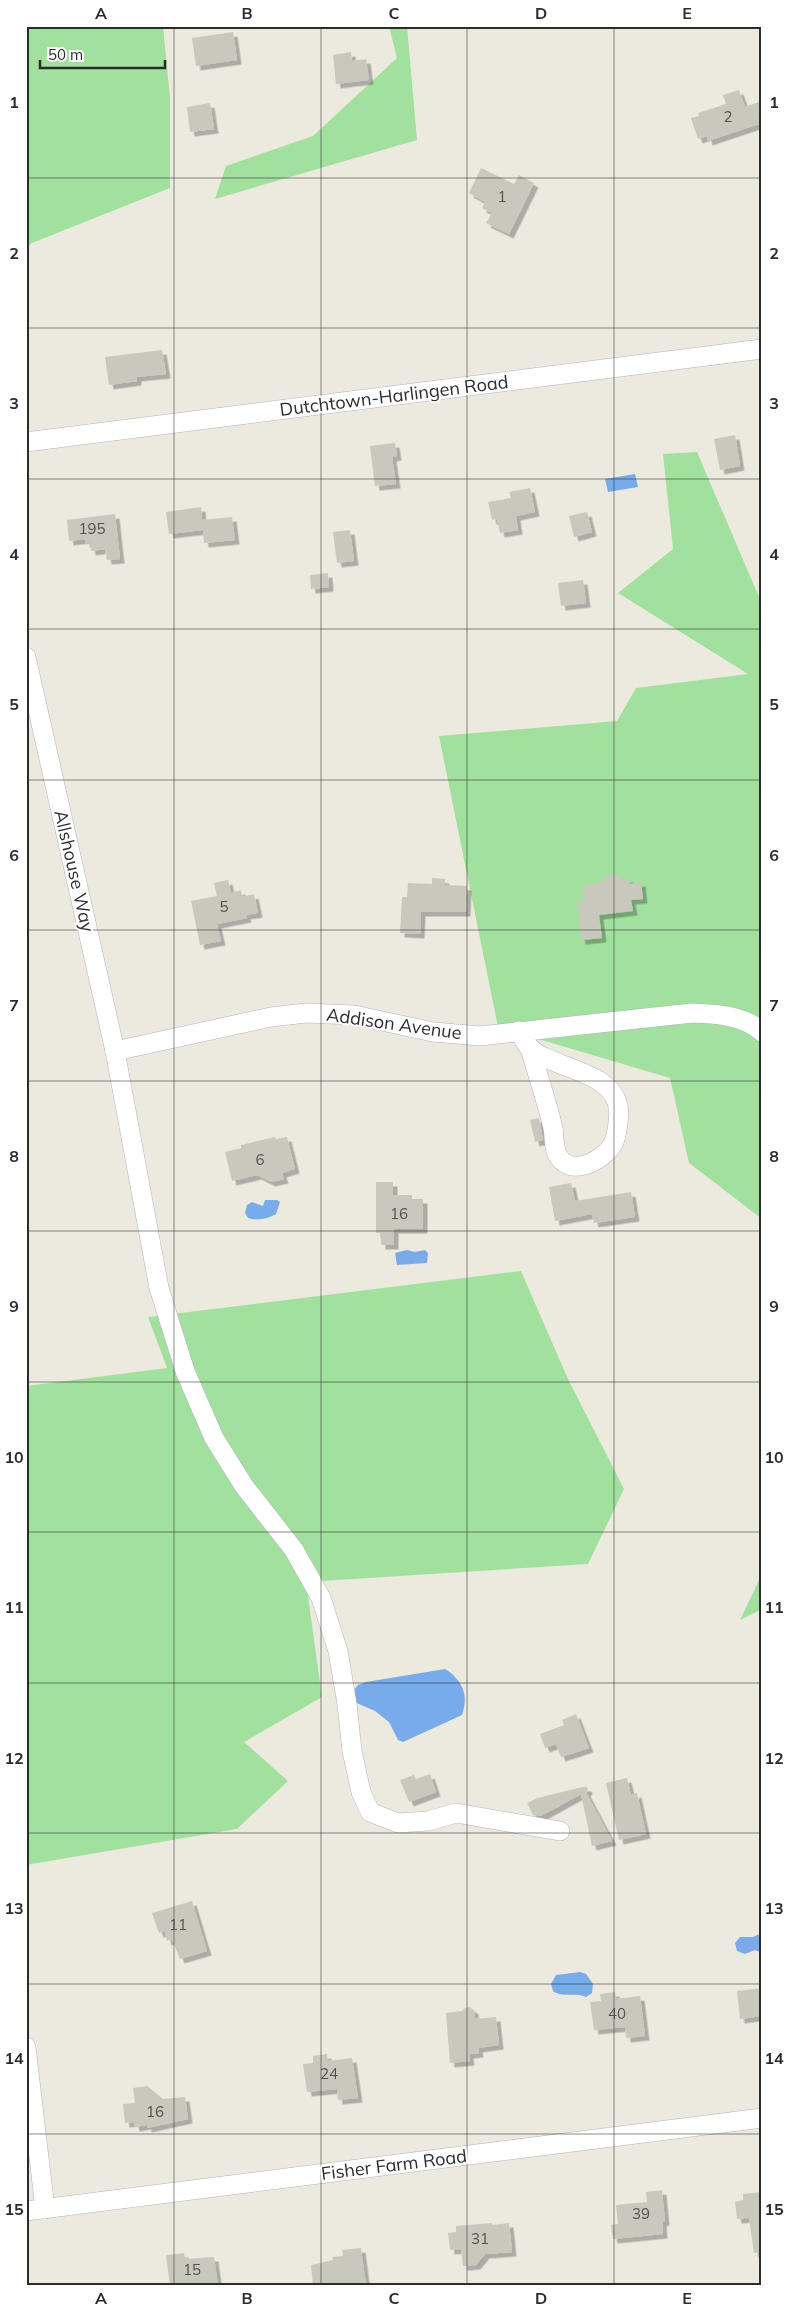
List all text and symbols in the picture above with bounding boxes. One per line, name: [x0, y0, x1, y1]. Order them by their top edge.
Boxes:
text: A: [95, 3, 107, 23]
text: B: [241, 3, 253, 23]
text: C: [389, 3, 400, 23]
text: D: [535, 3, 547, 23]
text: E: [682, 3, 692, 23]
scale bar: [40, 38, 165, 70]
text: 50 m: [48, 45, 83, 64]
text: 1: [9, 92, 19, 112]
text: 1: [769, 92, 779, 112]
house number: 2: [723, 107, 733, 126]
house number: 1: [497, 187, 507, 206]
text: 2: [9, 243, 19, 263]
text: 2: [769, 243, 779, 263]
street label: Dutchtown-Harlingen Road: [278, 370, 509, 421]
text: 3: [9, 393, 19, 413]
text: 3: [769, 393, 779, 413]
house number: 195: [78, 519, 106, 538]
text: 4: [9, 544, 19, 564]
text: 4: [769, 544, 779, 564]
text: 5: [9, 694, 19, 714]
text: 5: [769, 694, 779, 714]
street label: Allshouse Way: [49, 808, 100, 935]
text: 6: [9, 845, 19, 865]
text: 6: [769, 845, 779, 865]
house number: 5: [219, 897, 229, 916]
text: 7: [9, 995, 19, 1015]
text: 7: [769, 995, 779, 1015]
street label: Addison Avenue: [325, 1003, 463, 1044]
text: 8: [9, 1146, 19, 1166]
text: 8: [769, 1146, 779, 1166]
house number: 6: [255, 1150, 265, 1169]
house number: 16: [390, 1204, 408, 1223]
text: 9: [9, 1296, 19, 1316]
text: 9: [769, 1296, 779, 1316]
text: 10: [4, 1447, 24, 1467]
text: 10: [764, 1447, 784, 1467]
text: 11: [4, 1597, 24, 1617]
text: 11: [764, 1597, 784, 1617]
text: 12: [4, 1748, 24, 1768]
text: 12: [764, 1748, 784, 1768]
text: 13: [4, 1898, 24, 1918]
text: 13: [764, 1898, 784, 1918]
house number: 11: [169, 1915, 187, 1934]
house number: 40: [608, 2004, 626, 2023]
text: 14: [4, 2048, 24, 2068]
text: 14: [764, 2048, 784, 2068]
house number: 24: [320, 2064, 338, 2083]
house number: 16: [146, 2102, 164, 2121]
street label: Fisher Farm Road: [320, 2144, 468, 2185]
text: 15: [4, 2199, 24, 2219]
text: 15: [764, 2199, 784, 2219]
house number: 39: [632, 2204, 650, 2223]
house number: 31: [471, 2229, 489, 2248]
house number: 15: [183, 2260, 201, 2279]
text: A: [95, 2288, 107, 2308]
text: B: [241, 2288, 253, 2308]
text: C: [389, 2288, 400, 2308]
text: D: [535, 2288, 547, 2308]
text: E: [682, 2288, 692, 2308]

